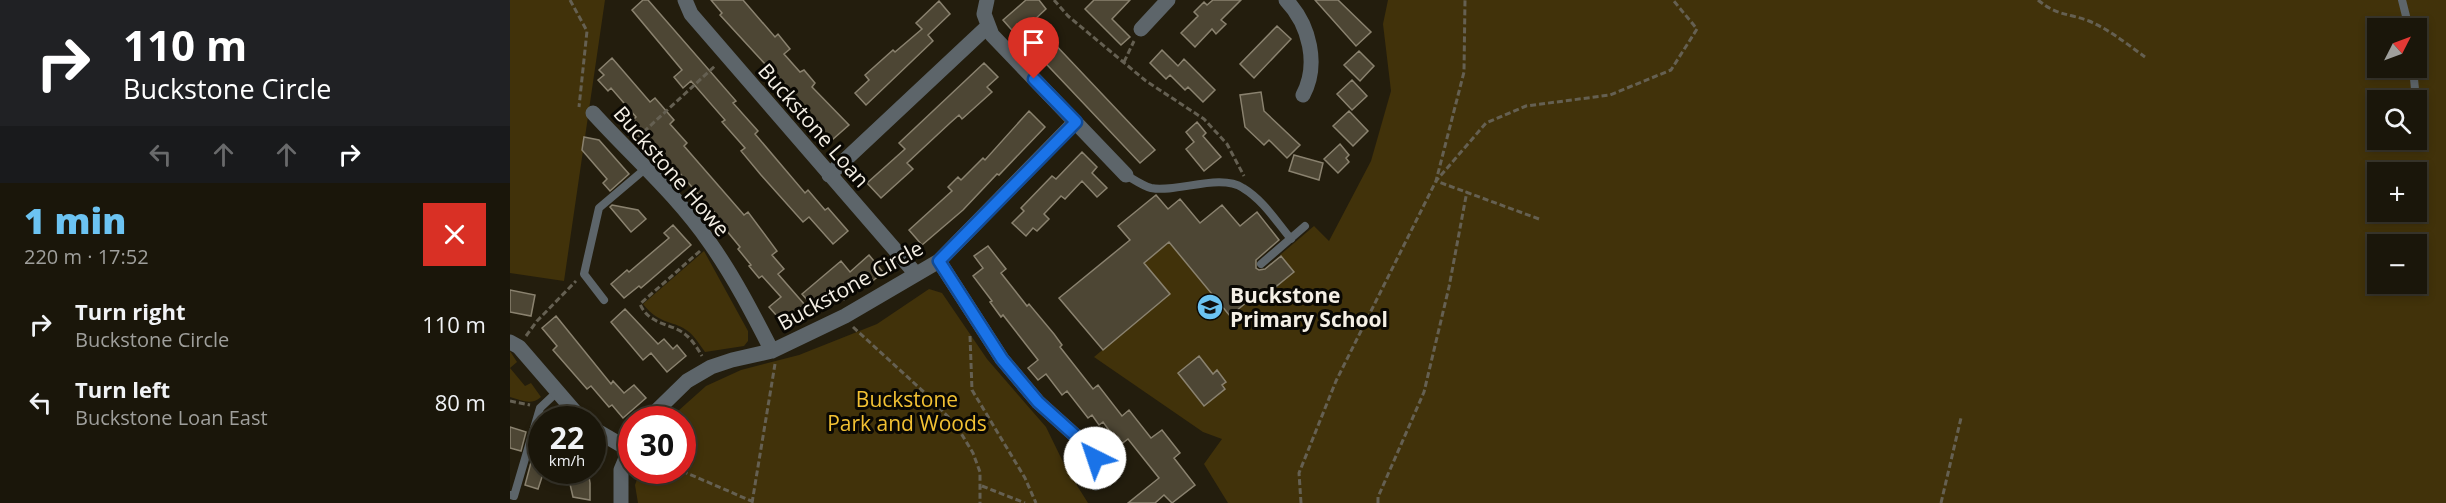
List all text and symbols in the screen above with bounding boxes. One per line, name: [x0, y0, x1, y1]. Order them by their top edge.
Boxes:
text: 110 m: [123, 16, 247, 73]
pin: [1008, 17, 1059, 79]
north arrow: [2367, 18, 2427, 78]
map controls: [2367, 18, 2427, 294]
icon: right: [24, 24, 102, 102]
icon: arrive: [1017, 26, 1050, 59]
street label: Buckstone Loan: [752, 57, 876, 193]
text: Buckstone Circle: [123, 70, 331, 107]
button: search: [2367, 90, 2427, 150]
street label: Buckstone Howe: [608, 100, 736, 242]
icon: left: [144, 138, 177, 171]
icon: ahead: [207, 138, 240, 171]
icon: ahead: [270, 138, 303, 171]
icon: right: [333, 138, 366, 171]
button: +: [2367, 162, 2427, 222]
text: 1 min: [24, 196, 126, 245]
button: close: [423, 203, 486, 266]
street label: Buckstone Circle: [772, 233, 928, 337]
button: −: [2367, 234, 2427, 294]
text: 220 m · 17:52: [24, 243, 149, 270]
place label: Buckstone Primary School: [1230, 281, 1388, 333]
school or university icon: Buckstone Primary School: [1195, 292, 1225, 322]
text: Turn right: [75, 296, 186, 326]
icon: right: [24, 308, 57, 341]
text: 110 m: [422, 309, 486, 339]
text: Buckstone Circle: [75, 326, 229, 353]
text: Turn left: [75, 374, 170, 404]
park label: Buckstone Park and Woods: [827, 385, 987, 437]
icon: left: [24, 386, 57, 419]
text: 80 m: [435, 387, 486, 417]
text: Buckstone Loan East: [75, 404, 268, 431]
speed limit sign: 30: [618, 406, 696, 484]
text: 22: [550, 417, 584, 458]
position arrow: [1063, 426, 1127, 490]
text: km/h: [549, 450, 585, 470]

